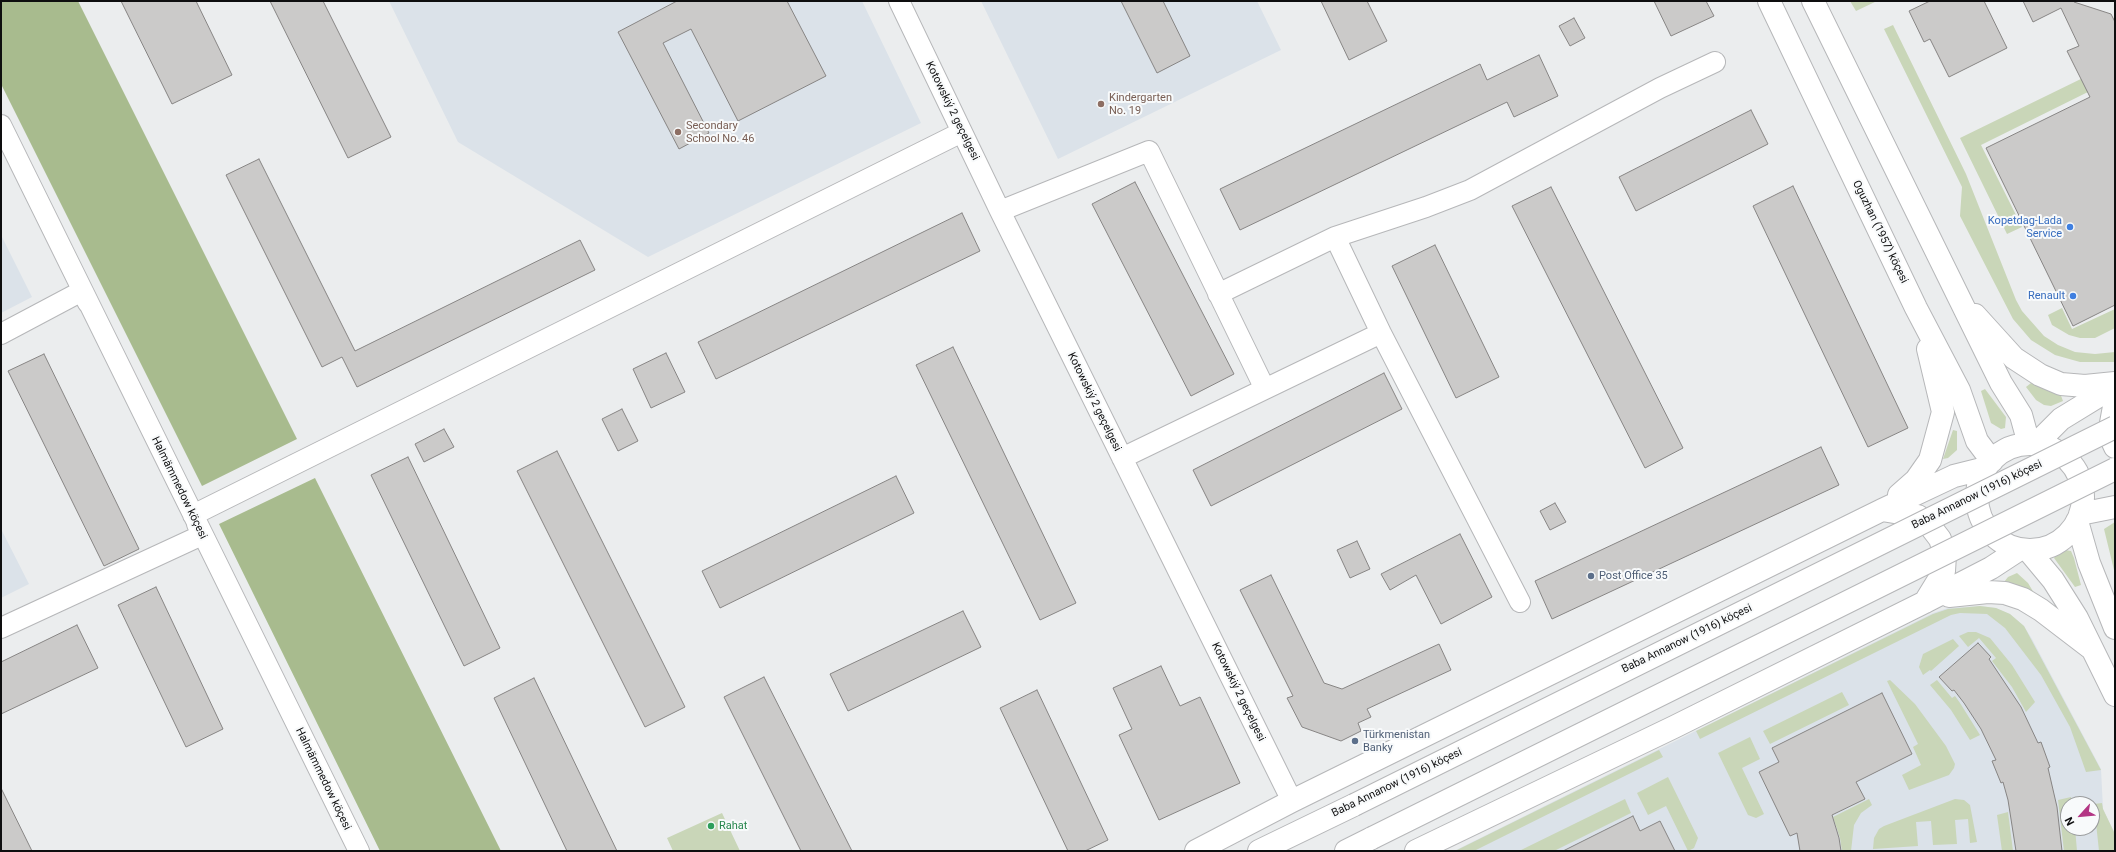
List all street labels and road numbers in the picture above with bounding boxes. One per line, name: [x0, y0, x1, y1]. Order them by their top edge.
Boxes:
street label: Kotowskiý 2 geçelgesi: [922, 59, 982, 163]
street label: Oguzhan (1957) köçesi: [1849, 178, 1911, 286]
street label: Kotowskiý 2 geçelgesi: [1064, 350, 1124, 454]
street label: Halmämmedow köçesi: [148, 435, 210, 541]
street label: Baba Annanow (1916) köçesi: [1910, 458, 2044, 532]
street label: Baba Annanow (1916) köçesi: [1620, 602, 1754, 676]
street label: Kotowskiý 2 geçelgesi: [1208, 640, 1268, 744]
street label: Halmämmedow köçesi: [292, 726, 354, 832]
street label: Baba Annanow (1916) köçesi: [1330, 746, 1464, 820]

